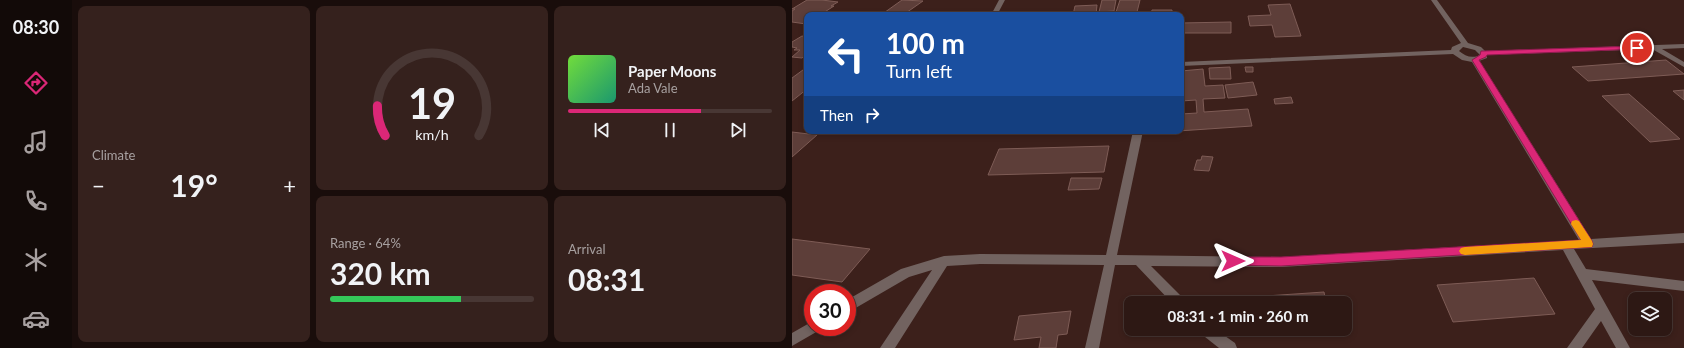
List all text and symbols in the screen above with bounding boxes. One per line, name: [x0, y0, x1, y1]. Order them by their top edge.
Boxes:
text: 08:30: [13, 16, 59, 38]
text: 100 m: [886, 26, 965, 60]
icon: left: [820, 28, 872, 80]
pin: [1620, 31, 1654, 65]
icon: arrive: [1626, 37, 1648, 59]
text: Turn left: [886, 60, 952, 82]
text: Paper Moons: [628, 62, 716, 80]
icon: directions: [22, 69, 50, 97]
text: 19: [408, 78, 456, 128]
text: Ada Vale: [628, 80, 678, 96]
icon: right: [861, 104, 883, 126]
text: Then: [820, 106, 853, 124]
icon: previous: [591, 119, 613, 141]
icon: pause: [659, 119, 681, 141]
icon: next: [727, 119, 749, 141]
text: km/h: [415, 125, 449, 142]
icon: music: [22, 128, 50, 156]
text: Climate: [92, 147, 135, 163]
text: 19°: [170, 167, 218, 203]
text: −: [92, 172, 105, 199]
text: +: [283, 172, 296, 199]
icon: phone: [22, 187, 50, 215]
text: Range · 64%: [330, 235, 401, 251]
position arrow: [1212, 240, 1254, 282]
text: Arrival: [568, 241, 605, 257]
icon: climate: [22, 246, 50, 274]
text: 320 km: [330, 255, 431, 291]
text: 08:31: [568, 261, 645, 297]
speed limit sign: 30: [804, 284, 856, 336]
map controls: [1628, 292, 1672, 336]
button: layers: [1628, 292, 1672, 336]
icon: car: [22, 305, 50, 333]
text: 08:31 · 1 min · 260 m: [1168, 307, 1308, 325]

